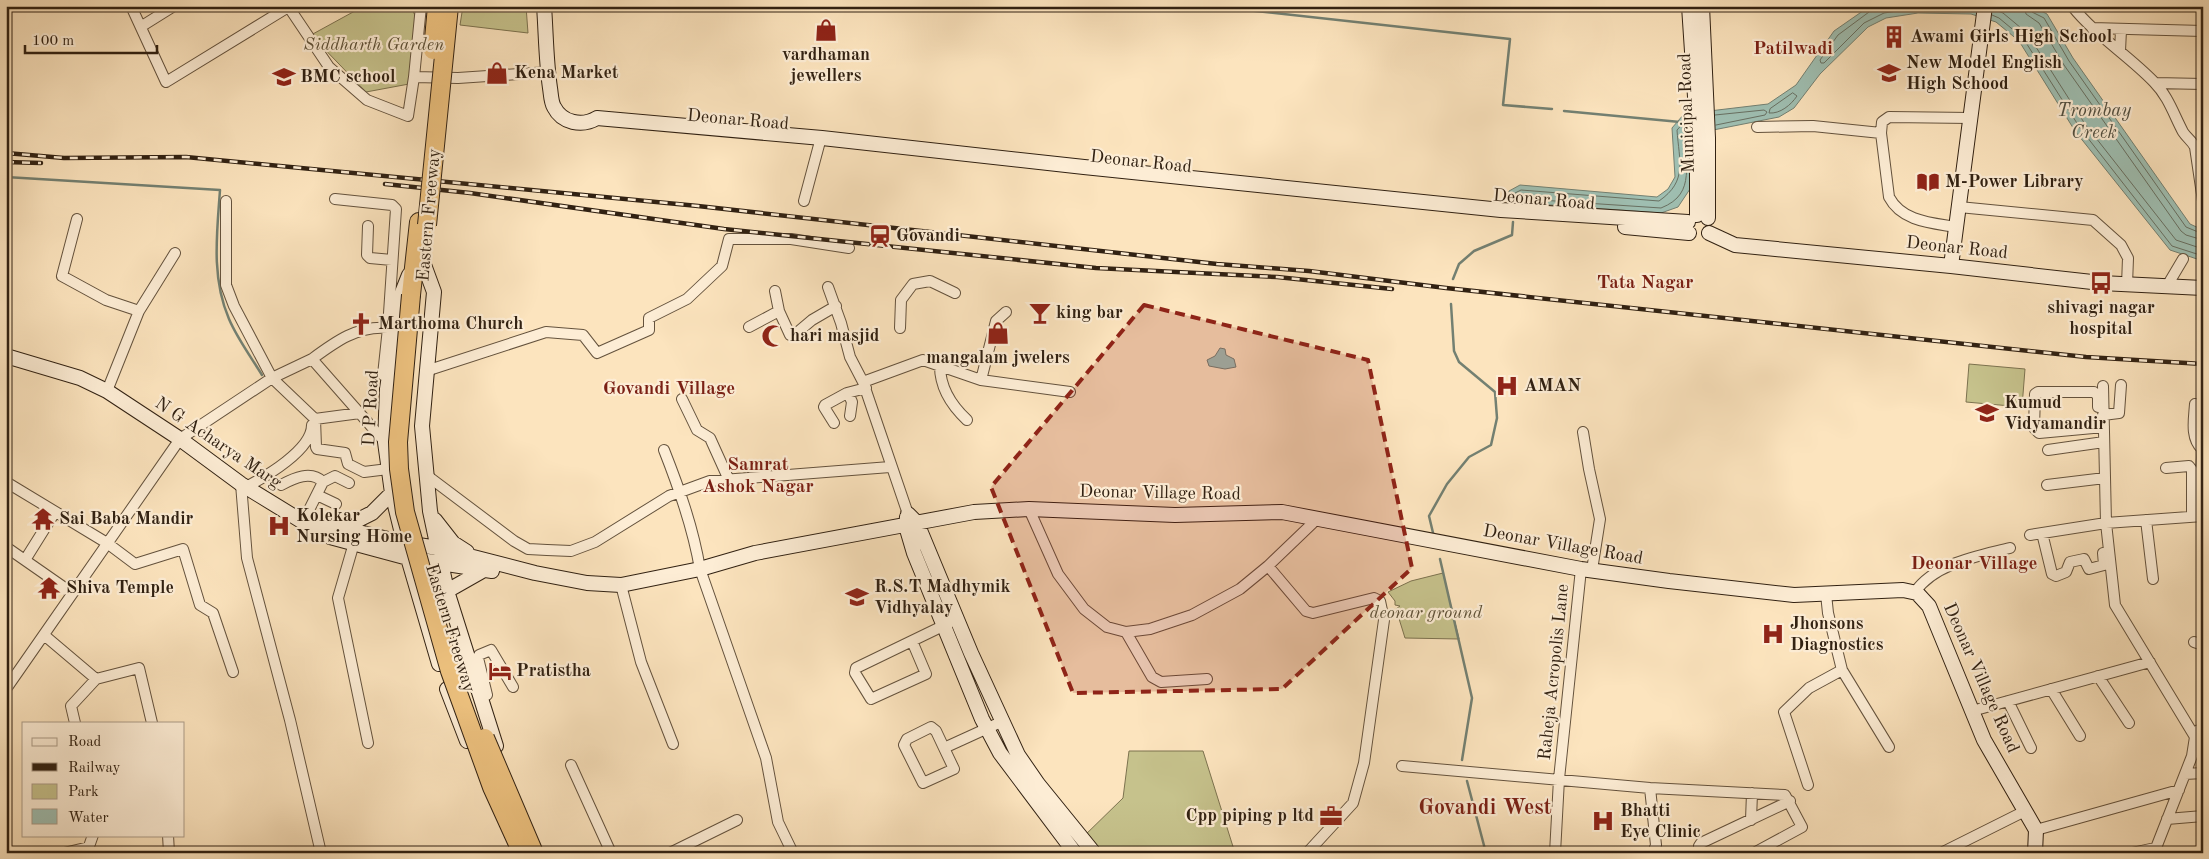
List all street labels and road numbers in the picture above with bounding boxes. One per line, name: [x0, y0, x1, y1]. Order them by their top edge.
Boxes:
street label: Municipal Road: [1676, 53, 1698, 173]
street label: Deonar Road: [686, 107, 790, 133]
street label: Eastern Freeway: [414, 147, 444, 282]
street label: Deonar Road: [1089, 148, 1193, 176]
street label: Deonar Road: [1492, 187, 1596, 213]
street label: Deonar Road: [1905, 234, 2009, 262]
street label: D P Road: [360, 369, 382, 447]
street label: N G Acharya Marg: [151, 394, 285, 492]
street label: Deonar Village Road: [1079, 483, 1241, 503]
street label: Deonar Village Road: [1482, 522, 1644, 568]
street label: Eastern Freeway: [422, 562, 478, 695]
street label: Raheja Acropolis Lane: [1536, 583, 1572, 761]
street label: Deonar Village Road: [1940, 600, 2022, 756]

